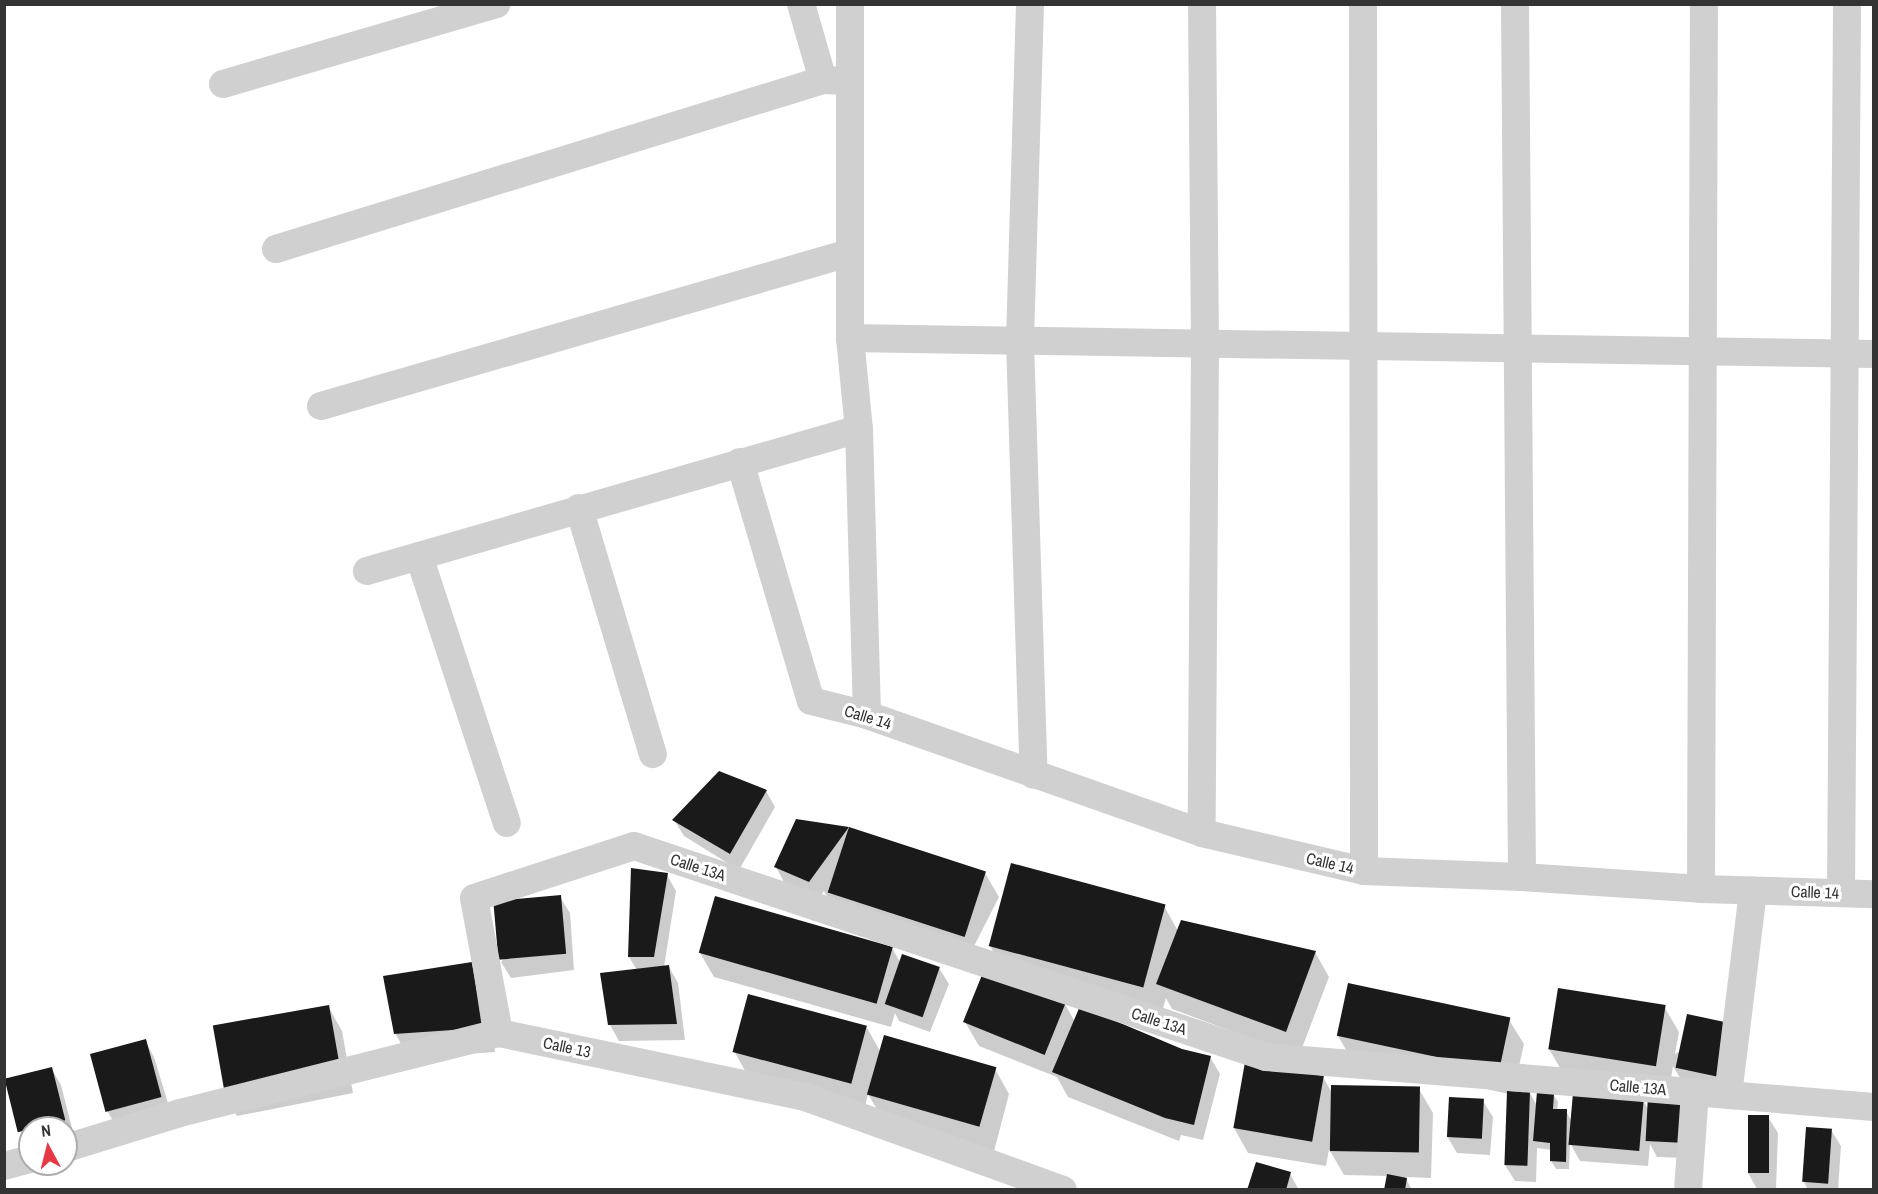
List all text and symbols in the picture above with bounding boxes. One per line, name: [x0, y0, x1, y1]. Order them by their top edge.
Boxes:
street label: Calle 14: [842, 701, 894, 733]
street label: Calle 14: [1304, 848, 1356, 878]
street label: Calle 13A: [668, 849, 728, 885]
street label: Calle 14: [1791, 882, 1839, 902]
street label: Calle 13A: [1129, 1003, 1189, 1039]
street label: Calle 13: [541, 1033, 593, 1061]
street label: Calle 13A: [1609, 1075, 1667, 1099]
north arrow: [18, 1116, 78, 1176]
text: N: [40, 1119, 52, 1142]

